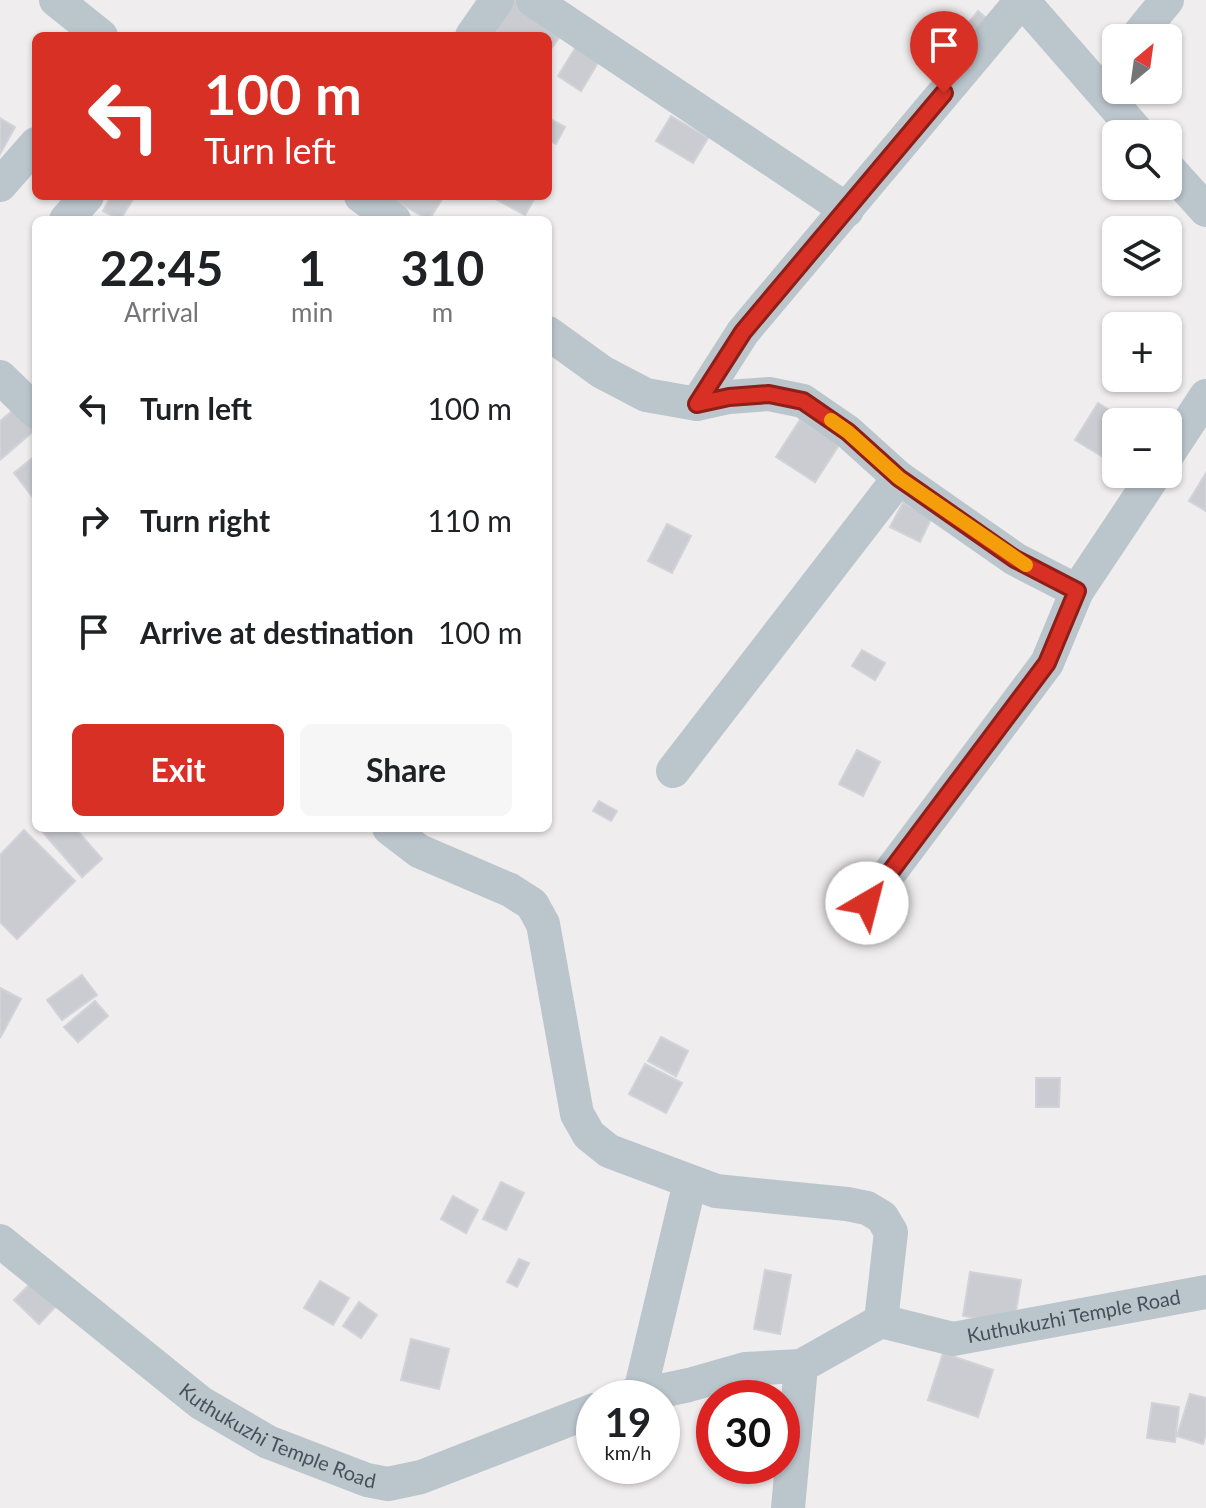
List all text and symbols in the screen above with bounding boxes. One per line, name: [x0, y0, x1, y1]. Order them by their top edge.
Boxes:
pin: [910, 11, 978, 93]
icon: arrive: [922, 23, 966, 67]
north arrow: [1102, 24, 1182, 104]
map controls: [1102, 24, 1182, 488]
text: 100 m: [204, 60, 362, 127]
icon: left: [72, 64, 176, 168]
button: search: [1102, 120, 1182, 200]
text: Turn left: [204, 128, 336, 172]
button: layers: [1102, 216, 1182, 296]
text: 22:45: [100, 239, 223, 296]
text: 1: [298, 239, 326, 296]
text: 310: [401, 239, 484, 296]
text: Arrival: [124, 296, 199, 328]
text: min: [291, 296, 333, 328]
text: m: [432, 296, 453, 328]
button: +: [1102, 312, 1182, 392]
icon: left: [72, 386, 116, 430]
text: Turn left: [140, 390, 252, 426]
text: 100 m: [427, 390, 512, 426]
button: −: [1102, 408, 1182, 488]
icon: right: [72, 498, 116, 542]
text: Turn right: [140, 502, 270, 538]
text: 110 m: [427, 502, 512, 538]
icon: arrive: [72, 610, 116, 654]
text: Arrive at destination: [140, 614, 414, 650]
text: 100 m: [438, 614, 522, 650]
button: Exit: [72, 724, 284, 816]
button: Share: [300, 724, 512, 816]
position arrow: [825, 861, 909, 945]
street label: Kuthukuzhi Temple Road: [965, 1284, 1182, 1347]
street label: Kuthukuzhi Temple Road: [175, 1377, 378, 1492]
speed limit sign: 30: [696, 1380, 800, 1484]
text: 19: [605, 1398, 651, 1446]
text: km/h: [605, 1440, 651, 1464]

